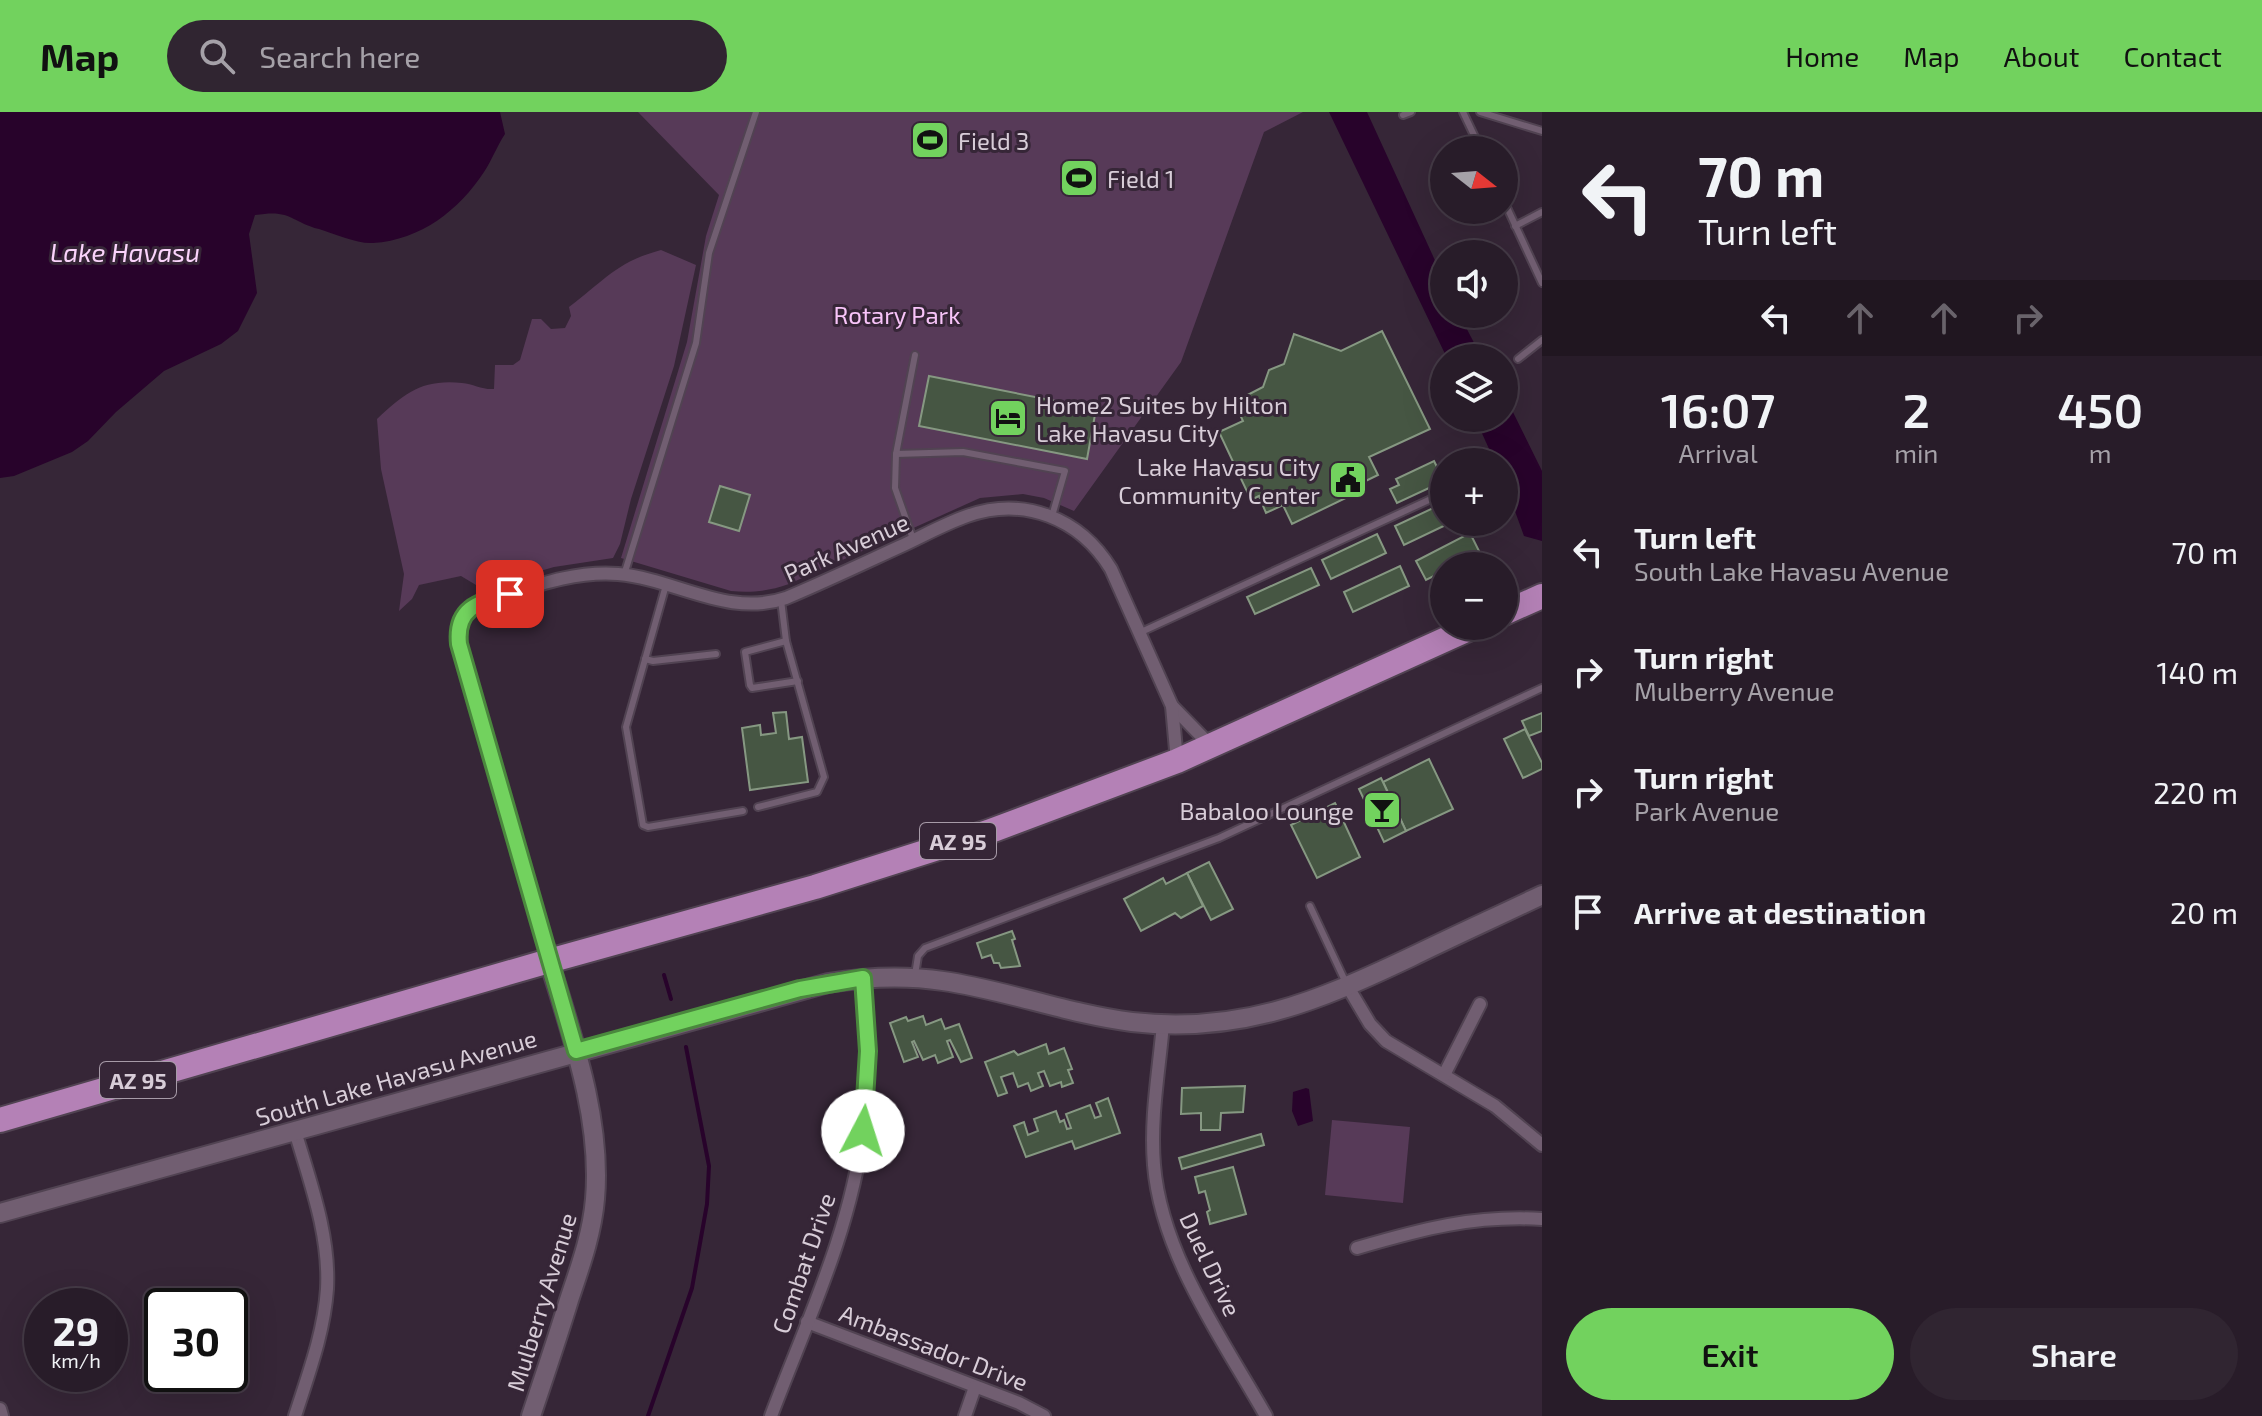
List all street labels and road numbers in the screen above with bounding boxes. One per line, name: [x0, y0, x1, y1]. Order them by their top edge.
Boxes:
street label: Park Avenue: [779, 506, 913, 588]
road number: AZ 95: [920, 823, 996, 859]
street label: South Lake Havasu Avenue: [252, 1023, 540, 1131]
road number: AZ 95: [100, 1062, 176, 1098]
street label: Combat Drive: [765, 1189, 841, 1337]
street label: Duel Drive: [1174, 1207, 1248, 1321]
street label: Mulberry Avenue: [500, 1209, 582, 1395]
street label: Ambassador Drive: [836, 1298, 1032, 1396]

